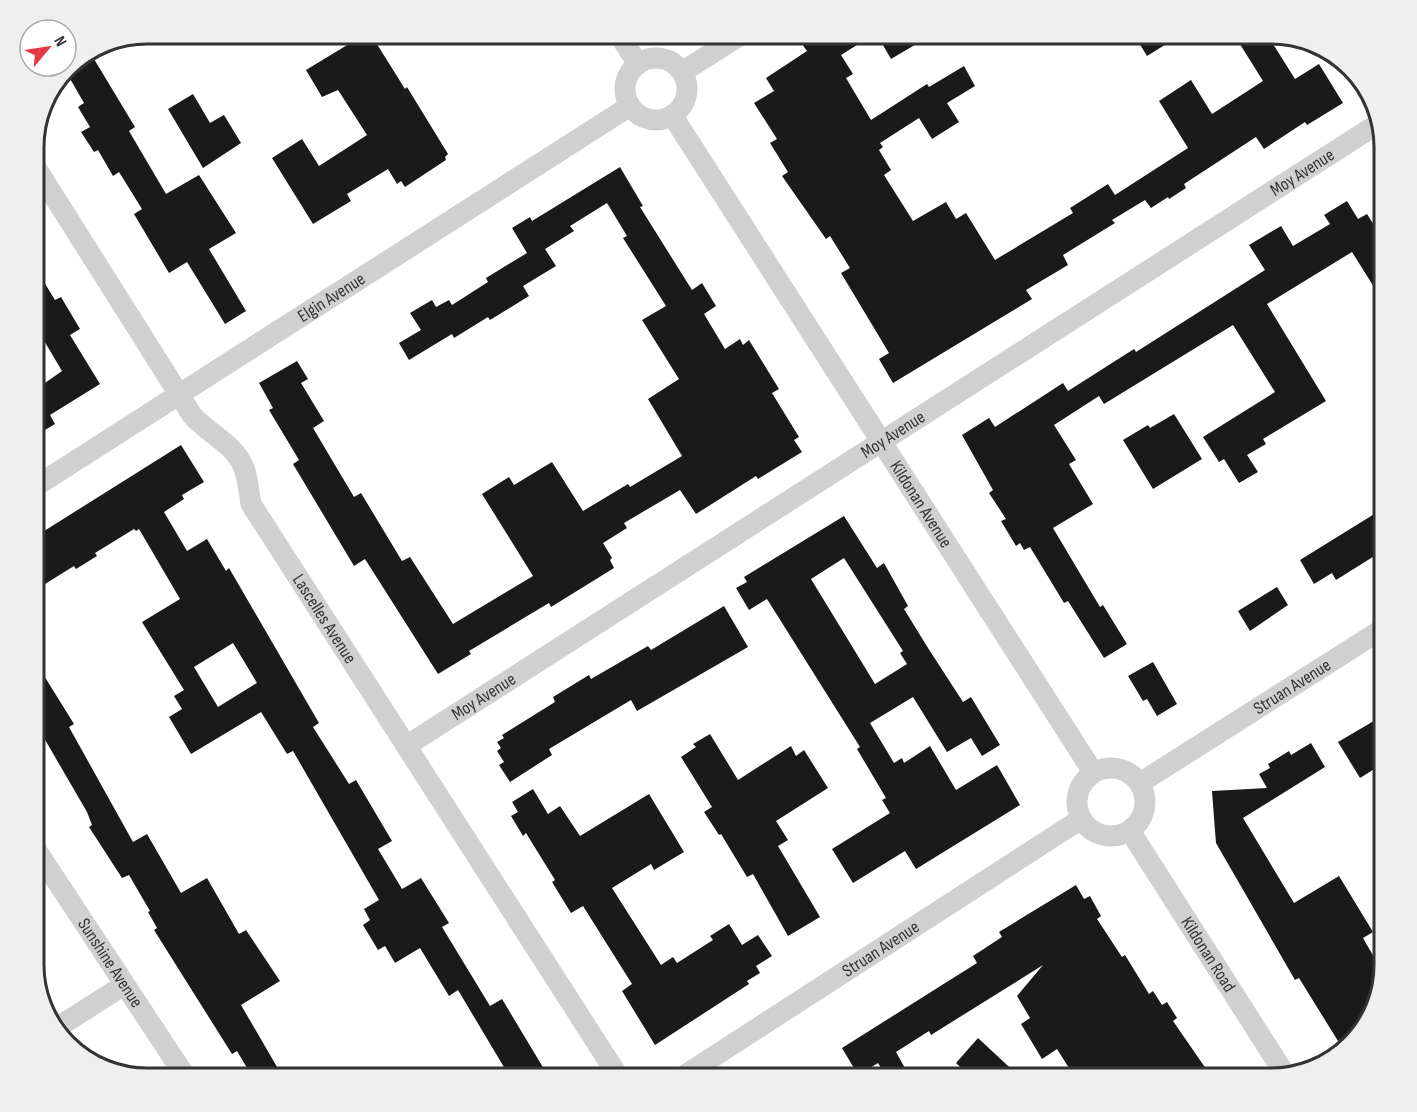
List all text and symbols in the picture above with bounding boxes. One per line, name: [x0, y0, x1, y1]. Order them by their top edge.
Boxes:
north arrow: [18, 18, 78, 78]
text: N: [49, 33, 70, 50]
street label: Moy Avenue: [1266, 144, 1338, 201]
street label: Elgin Avenue: [294, 268, 369, 327]
street label: Moy Avenue: [857, 406, 929, 463]
street label: Kildonan Avenue: [886, 457, 957, 551]
street label: Lascelles Avenue: [288, 570, 361, 667]
street label: Struan Avenue: [1249, 654, 1335, 719]
street label: Moy Avenue: [448, 668, 519, 725]
street label: Kildonan Road: [1177, 913, 1240, 996]
street label: Sunshine Avenue: [74, 914, 147, 1011]
street label: Struan Avenue: [838, 916, 923, 981]

